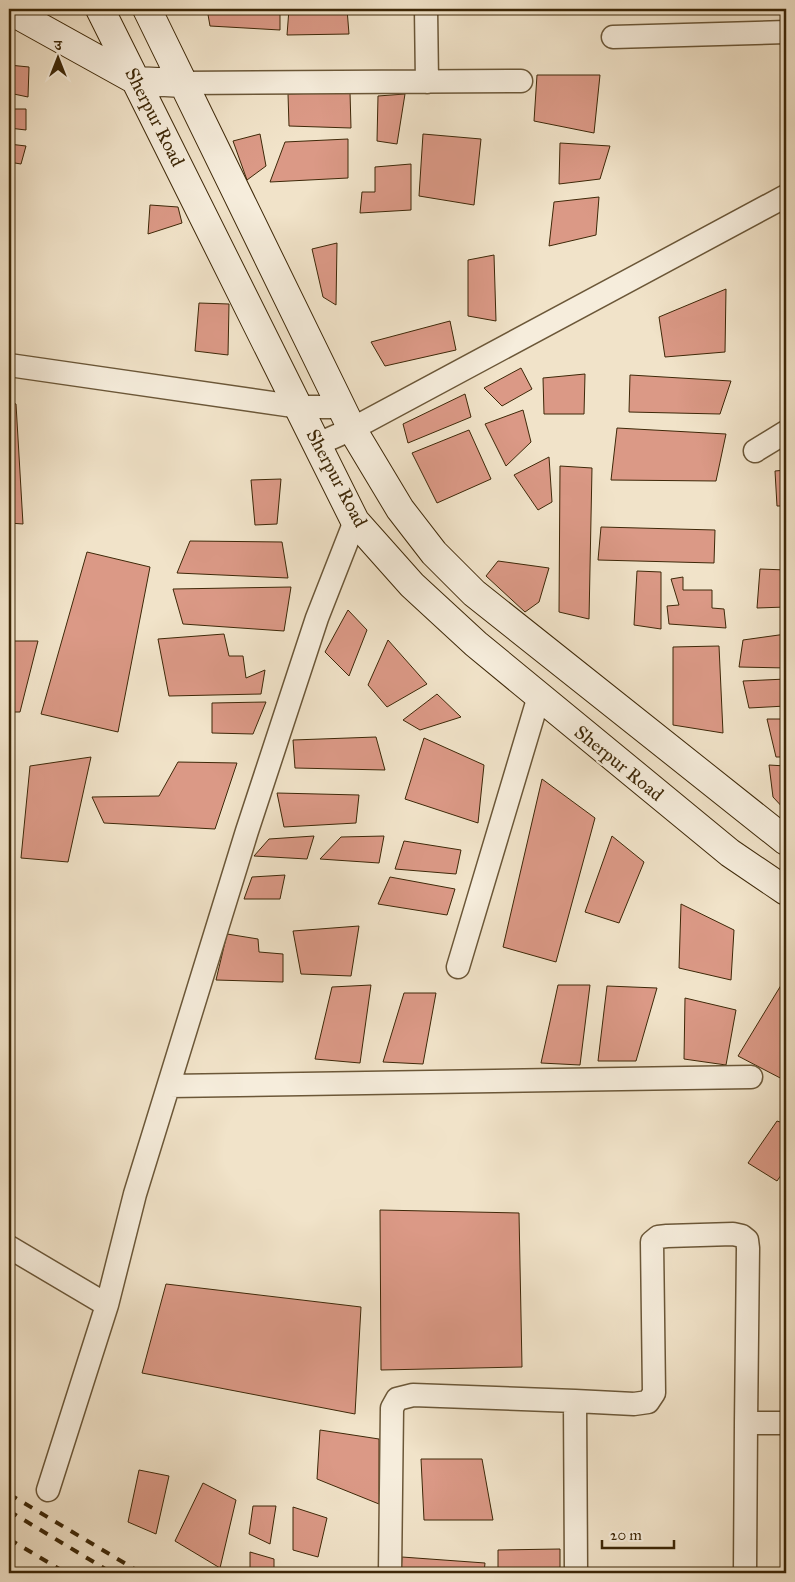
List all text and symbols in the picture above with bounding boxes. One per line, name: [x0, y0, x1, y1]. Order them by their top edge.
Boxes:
north arrow: [32, 32, 82, 82]
text: उ: [53, 37, 62, 54]
street label: Sherpur Road: [120, 64, 190, 171]
street label: Sherpur Road: [302, 425, 373, 531]
street label: Sherpur Road: [570, 720, 668, 806]
scale bar: [602, 1517, 675, 1549]
text: 20 m: [610, 1526, 642, 1544]

